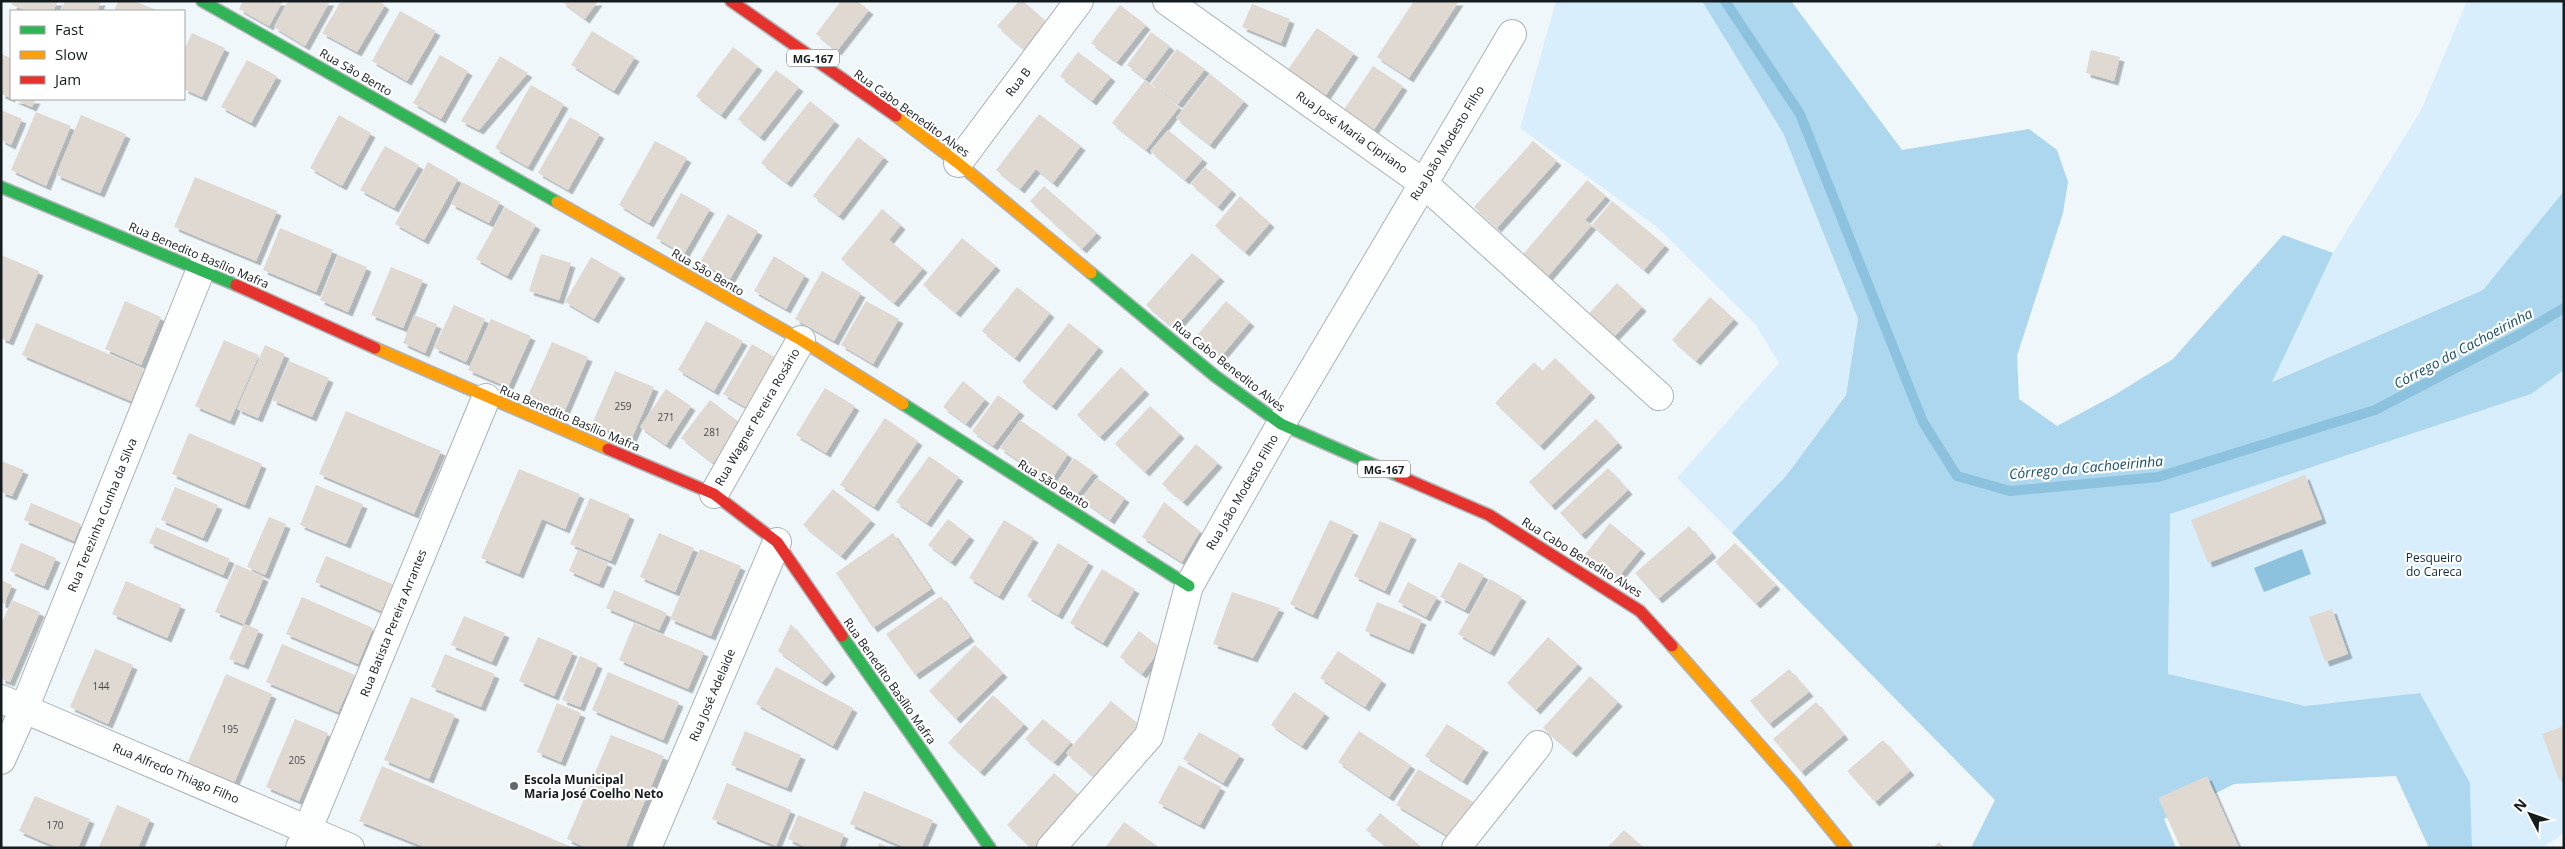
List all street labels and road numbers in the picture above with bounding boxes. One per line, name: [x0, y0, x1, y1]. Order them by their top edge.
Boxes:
street label: Rua São Bento: [316, 44, 396, 100]
road number: MG-167: [787, 49, 839, 66]
street label: Rua B: [1001, 64, 1035, 100]
street label: Rua Cabo Benedito Alves: [851, 65, 973, 161]
street label: Rua João Modesto Filho: [1406, 82, 1488, 204]
street label: Rua José Maria Cipriano: [1293, 87, 1411, 177]
street label: Rua Benedito Basílio Mafra: [126, 218, 272, 292]
street label: Rua São Bento: [668, 244, 748, 300]
street label: Rua Cabo Benedito Alves: [1169, 316, 1289, 416]
street label: Rua Wagner Pereira Rosário: [711, 345, 803, 489]
street label: Rua Benedito Basílio Mafra: [497, 381, 643, 455]
street label: Rua João Modesto Filho: [1202, 431, 1282, 553]
street label: Rua Terezinha Cunha da Silva: [63, 436, 141, 594]
street label: Rua São Bento: [1015, 455, 1093, 513]
road number: MG-167: [1358, 460, 1410, 478]
street label: Rua Cabo Benedito Alves: [1519, 513, 1646, 601]
street label: Rua Batista Pereira Arrantes: [356, 547, 430, 699]
street label: Rua Benedito Basílio Mafra: [840, 614, 940, 748]
street label: Rua José Adelaide: [685, 646, 739, 744]
street label: Rua Alfredo Thiago Filho: [110, 739, 242, 807]

